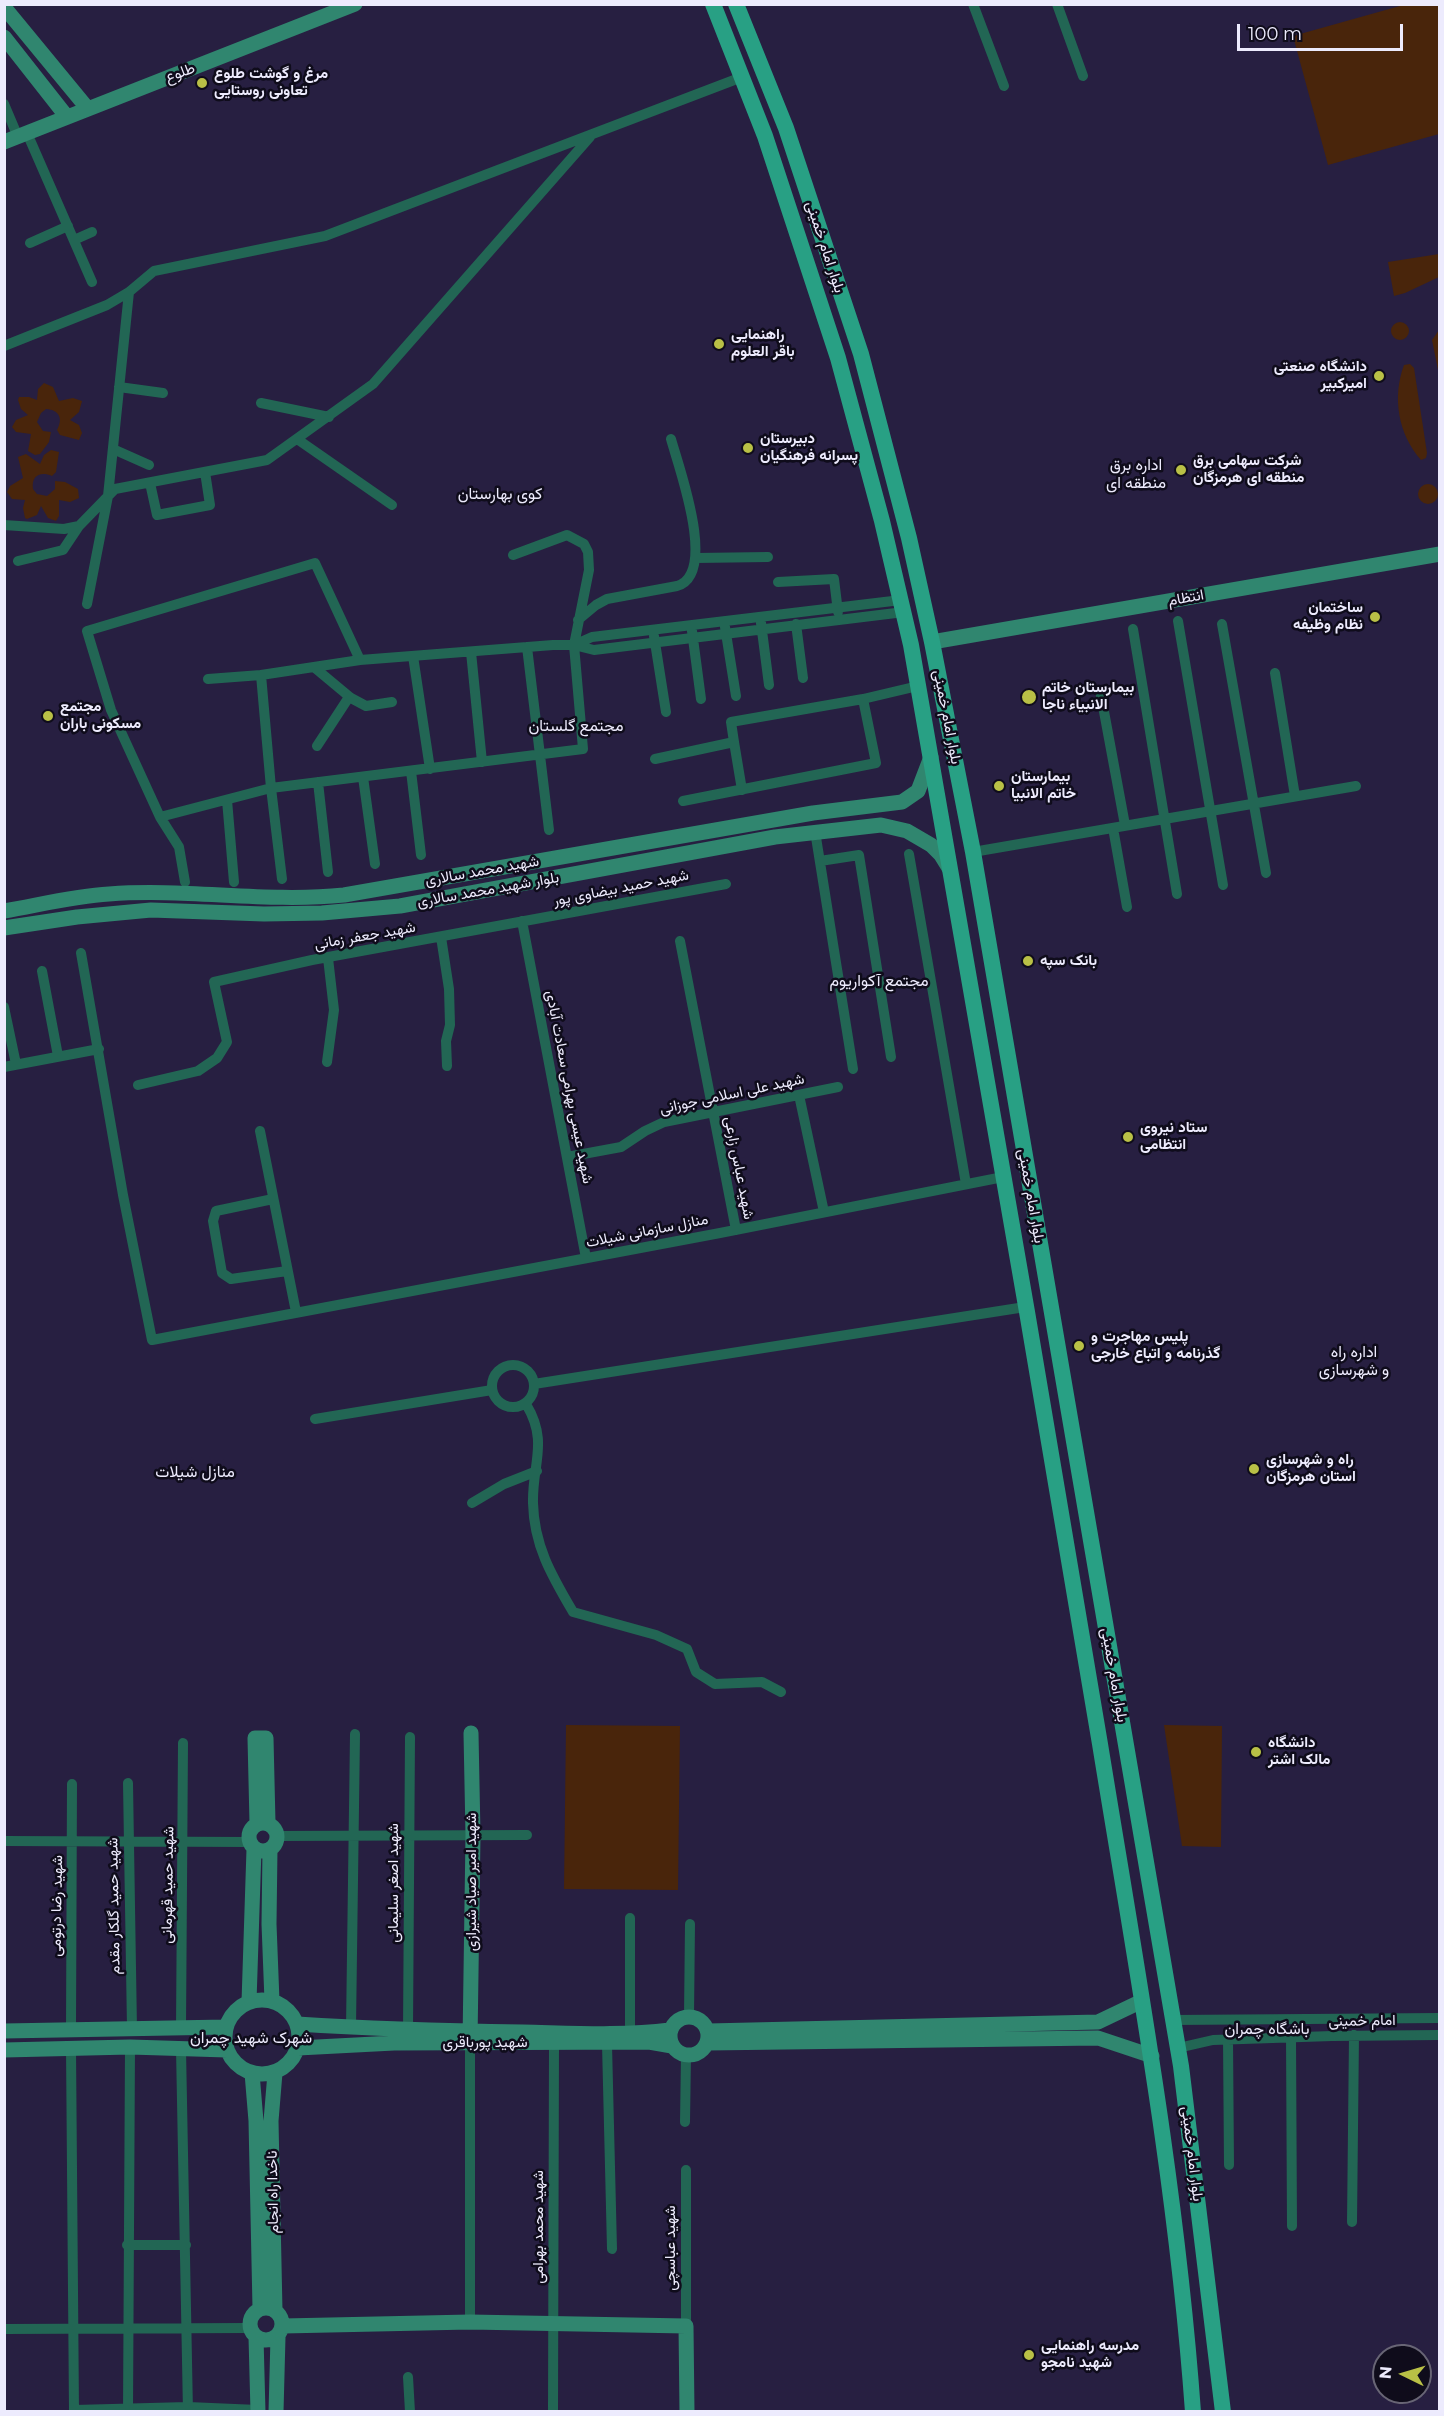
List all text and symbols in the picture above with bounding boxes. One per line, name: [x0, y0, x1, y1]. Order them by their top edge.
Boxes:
scale bar: [1240, 12, 1406, 50]
text: 100 m: [1248, 23, 1302, 45]
street label: طلوع: [163, 59, 197, 87]
place label: مرغ و گوشت طلوع تعاونی روستایی: [214, 65, 328, 100]
marker: مرغ و گوشت طلوع تعاونی روستایی: [195, 76, 209, 90]
street label: بلوار امام خمینی: [802, 199, 848, 295]
place label: راهنمایی باقر العلوم: [731, 326, 795, 361]
marker: راهنمایی باقر العلوم: [712, 337, 726, 351]
place label: دانشگاه صنعتی امیرکبیر: [1274, 358, 1367, 393]
marker: دانشگاه صنعتی امیرکبیر: [1372, 369, 1386, 383]
place label: دبیرستان پسرانه فرهنگیان: [760, 430, 858, 465]
marker: دبیرستان پسرانه فرهنگیان: [741, 441, 755, 455]
place label: شرکت سهامی برق منطقه ای هرمزگان: [1193, 452, 1304, 487]
district label: اداره برق منطقه ای: [1106, 455, 1166, 493]
marker: شرکت سهامی برق منطقه ای هرمزگان: [1174, 463, 1188, 477]
district label: کوی بهارستان: [458, 484, 542, 504]
street label: انتظام: [1167, 586, 1205, 610]
place label: ساختمان نظام وظیفه: [1293, 599, 1363, 634]
marker: ساختمان نظام وظیفه: [1368, 610, 1382, 624]
street label: بلوار امام خمینی: [929, 668, 965, 766]
place label: بیمارستان خاتم الانبیاء ناجا: [1042, 679, 1134, 714]
marker: بیمارستان خاتم الانبیاء ناجا: [1020, 688, 1038, 706]
place label: مجتمع مسکونی باران: [60, 698, 141, 733]
marker: مجتمع مسکونی باران: [41, 709, 55, 723]
district label: مجتمع گلستان: [529, 716, 623, 736]
place label: بیمارستان خاتم الانبیا: [1011, 768, 1076, 803]
marker: بیمارستان خاتم الانبیا: [992, 779, 1006, 793]
street label: شهید محمد سالاری: [424, 852, 540, 890]
street label: شهید حمید بیضاوی پور: [552, 866, 690, 910]
street label: بلوار شهید محمد سالاری: [416, 869, 560, 911]
street label: شهید جعفر زمانی: [313, 918, 417, 954]
place label: بانک سپه: [1040, 952, 1097, 970]
marker: بانک سپه: [1021, 954, 1035, 968]
district label: مجتمع آکواریوم: [829, 971, 929, 991]
street label: شهید عیسی بهرامی سعادت آبادی: [541, 989, 597, 1185]
street label: شهید علی اسلامی جوزانی: [658, 1070, 806, 1118]
street label: شهید عباس زارعی: [720, 1115, 758, 1221]
place label: ستاد نیروی انتظامی: [1140, 1119, 1207, 1154]
marker: ستاد نیروی انتظامی: [1121, 1130, 1135, 1144]
street label: بلوار امام خمینی: [1014, 1147, 1048, 1245]
street label: منازل سازمانی شیلات: [584, 1210, 710, 1252]
place label: پلیس مهاجرت و گذرنامه و اتباع خارجى: [1091, 1328, 1220, 1363]
marker: پلیس مهاجرت و گذرنامه و اتباع خارجى: [1072, 1339, 1086, 1353]
district label: اداره راه و شهرسازی: [1319, 1342, 1389, 1380]
place label: راه و شهرسازی استان هرمزگان: [1266, 1451, 1356, 1486]
district label: منازل شیلات: [155, 1462, 235, 1482]
marker: راه و شهرسازی استان هرمزگان: [1247, 1462, 1261, 1476]
street label: بلوار امام خمینی: [1097, 1626, 1131, 1724]
place label: دانشگاه مالک اشتر: [1268, 1734, 1330, 1769]
marker: دانشگاه مالک اشتر: [1249, 1745, 1263, 1759]
street label: شهید امیر صیاد شیرازی: [463, 1813, 481, 1951]
street label: شهید اصغر سلیمانی: [385, 1823, 403, 1943]
street label: شهید حمید قهرمانی: [158, 1826, 178, 1944]
street label: شهید حمید گلکار مقدم: [104, 1837, 124, 1975]
street label: شهید رضا درتومی: [47, 1855, 67, 1957]
street label: امام خمینی: [1328, 2011, 1396, 2031]
district label: باشگاه چمران: [1224, 2019, 1310, 2039]
district label: شهرک شهید چمران: [190, 2028, 312, 2048]
street label: شهید پورباقری: [442, 2034, 528, 2052]
street label: بلوار امام خمینی: [1177, 2105, 1207, 2203]
street label: ناخدا راه انجام: [263, 2150, 283, 2234]
street label: شهید محمد بهرامی: [530, 2170, 548, 2284]
street label: شهید عباسچی: [662, 2205, 680, 2291]
place label: مدرسه راهنمایی شهید نامجو: [1041, 2337, 1139, 2372]
north arrow: [1372, 2344, 1432, 2404]
marker: مدرسه راهنمایی شهید نامجو: [1022, 2348, 1036, 2362]
text: N: [1376, 2365, 1396, 2380]

